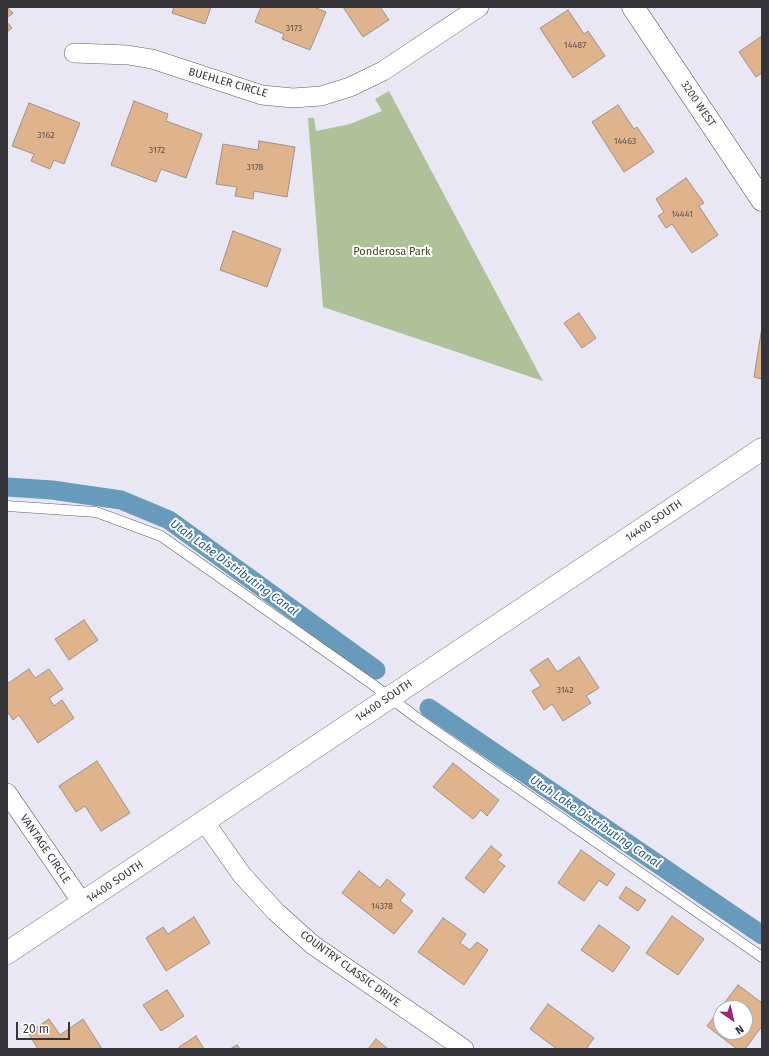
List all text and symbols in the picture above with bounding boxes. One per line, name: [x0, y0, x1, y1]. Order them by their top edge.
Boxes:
house number: 3173: [286, 23, 302, 33]
house number: 14487: [564, 40, 586, 50]
street label: BUEHLER CIRCLE: [187, 65, 269, 101]
street label: 3200 WEST: [678, 79, 718, 129]
house number: 3162: [37, 130, 55, 140]
house number: 14463: [614, 136, 636, 146]
house number: 3172: [149, 145, 165, 155]
house number: 3178: [247, 162, 263, 172]
house number: 14441: [671, 209, 693, 219]
park label: Ponderosa Park: [353, 245, 431, 259]
street label: 14400 SOUTH: [623, 497, 685, 545]
water label: Utah Lake Distributing Canal: [167, 517, 301, 619]
street label: 14400 SOUTH: [353, 677, 415, 725]
house number: 3142: [556, 685, 574, 695]
water label: Utah Lake Distributing Canal: [527, 773, 663, 871]
street label: VANTAGE CIRCLE: [17, 812, 73, 886]
street label: 14400 SOUTH: [84, 858, 146, 906]
house number: 14378: [371, 901, 393, 911]
street label: COUNTRY CLASSIC DRIVE: [297, 928, 403, 1010]
north arrow: [713, 1000, 753, 1040]
scale bar: [18, 1014, 72, 1040]
text: 20 m: [23, 1022, 49, 1036]
text: N: [733, 1022, 746, 1037]

